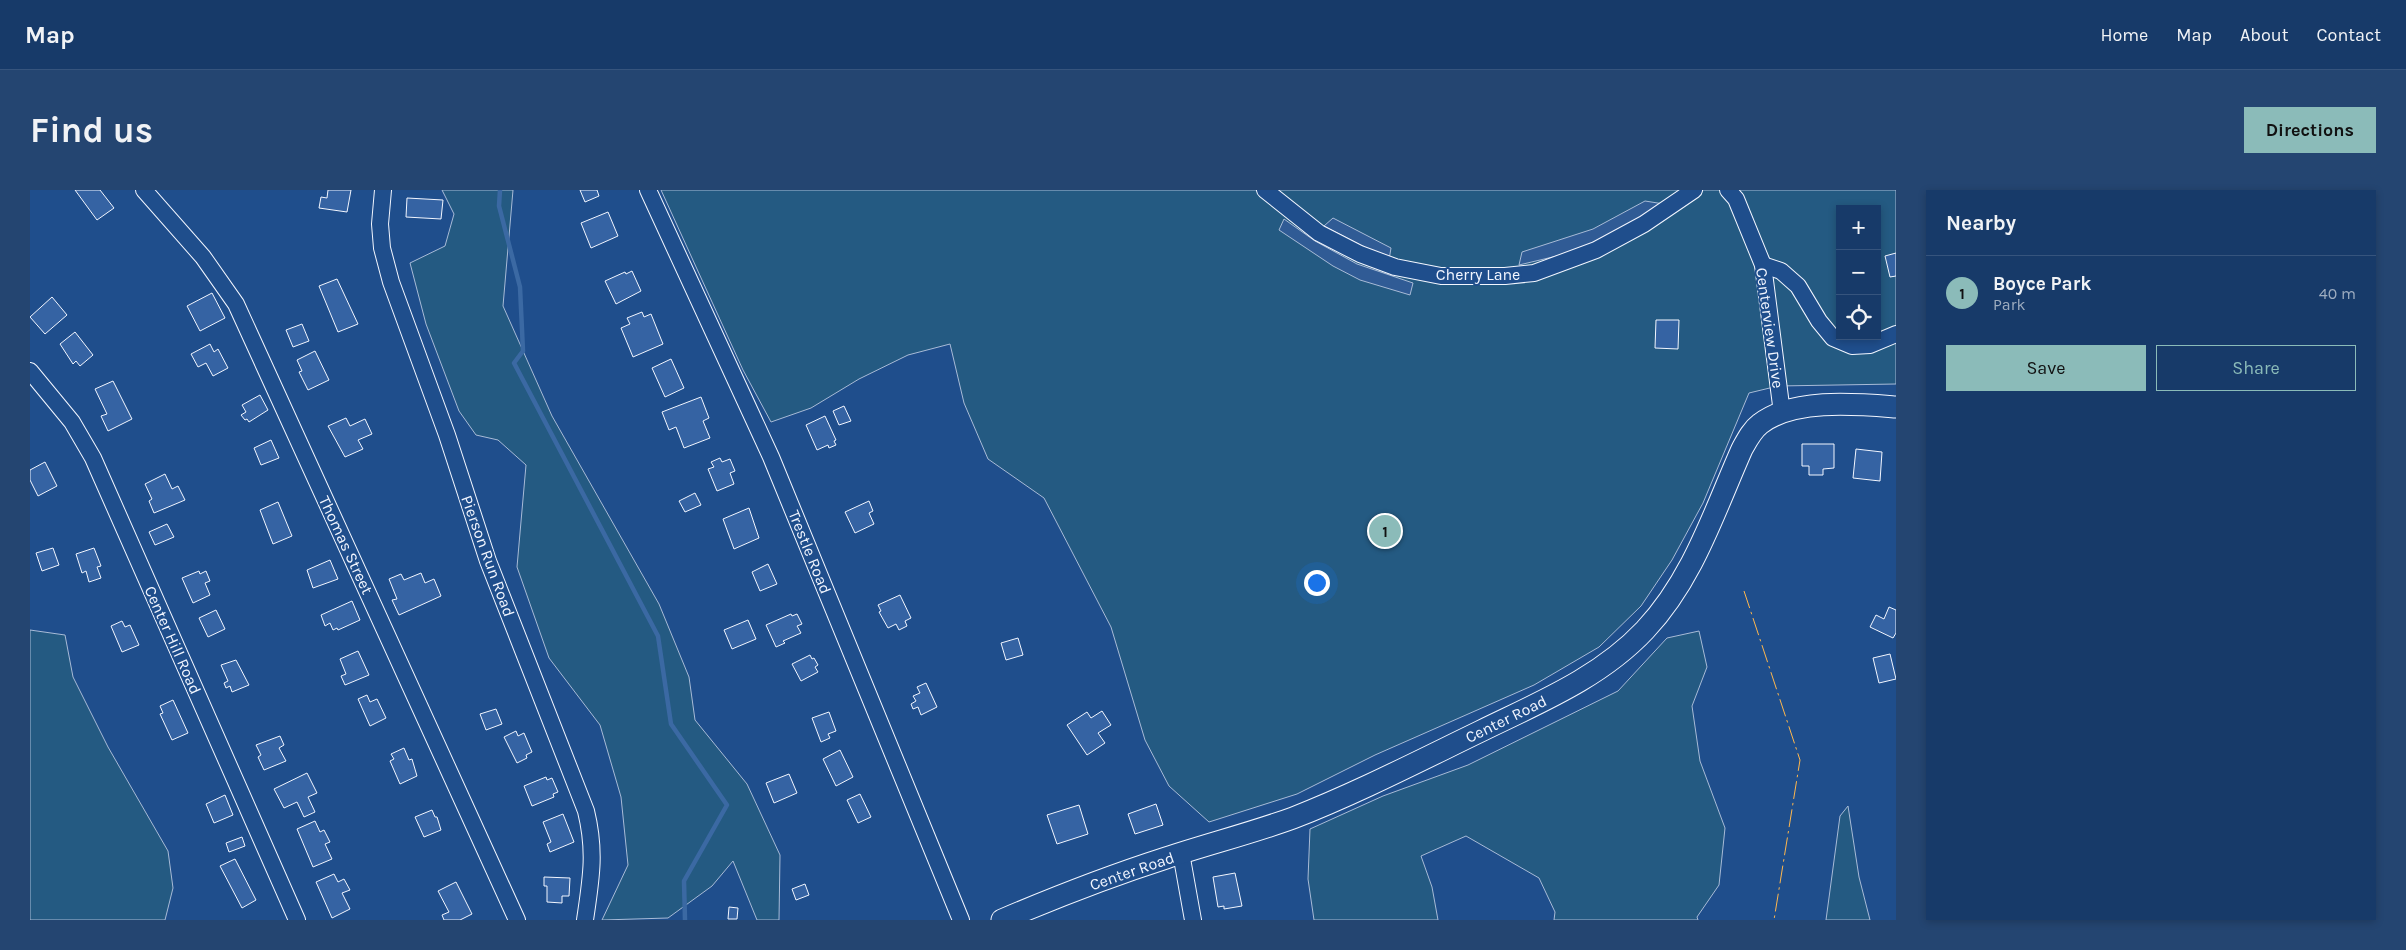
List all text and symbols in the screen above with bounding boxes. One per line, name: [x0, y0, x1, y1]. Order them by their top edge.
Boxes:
text: Map: [25, 21, 75, 49]
text: Home: [2100, 24, 2148, 46]
text: Map: [2176, 24, 2212, 46]
text: About: [2240, 24, 2289, 46]
text: Contact: [2317, 24, 2381, 46]
button: Directions: [2244, 107, 2376, 153]
text: Find us: [30, 110, 153, 151]
map controls: [1836, 205, 1881, 340]
button: +: [1836, 205, 1881, 250]
text: Nearby: [1946, 211, 2016, 235]
button: −: [1836, 250, 1881, 295]
street label: Cherry Lane: [1436, 265, 1520, 284]
street label: Centerview Drive: [1752, 267, 1788, 389]
text: Boyce Park: [1993, 273, 2091, 295]
text: 1: [1959, 284, 1965, 303]
text: 40 m: [2319, 284, 2356, 303]
button: locate: [1836, 295, 1881, 340]
text: Park: [1993, 295, 2025, 314]
button: Save: [1946, 345, 2146, 391]
button: Share: [2156, 345, 2356, 391]
street label: Thomas Street: [315, 493, 377, 597]
street label: Pierson Run Road: [457, 493, 519, 619]
street label: Trestle Road: [785, 507, 835, 597]
pin: 1: [1369, 512, 1401, 550]
your location: [1304, 570, 1330, 596]
street label: Center Hill Road: [141, 583, 205, 697]
street label: Center Road: [1462, 691, 1550, 747]
street label: Center Road: [1087, 848, 1177, 894]

